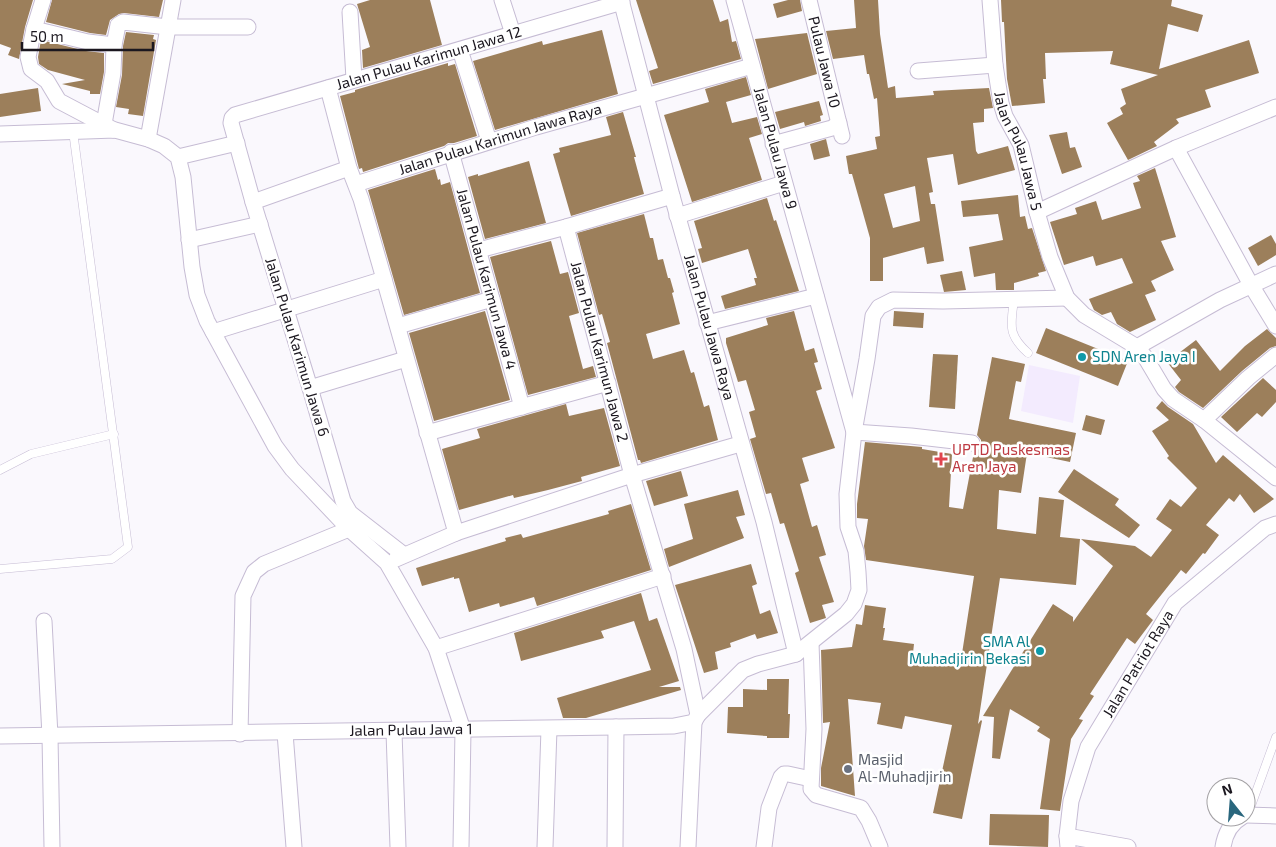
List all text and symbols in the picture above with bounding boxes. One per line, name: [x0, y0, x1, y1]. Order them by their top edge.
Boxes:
street label: Pulau Jawa 10: [805, 14, 845, 110]
scale bar: [22, 20, 154, 52]
street label: Jalan Pulau Karimun Jawa 12: [334, 22, 524, 93]
text: 50 m: [30, 27, 64, 45]
street label: Jalan Pulau Jawa 9: [751, 85, 802, 211]
street label: Jalan Pulau Jawa 5: [991, 90, 1046, 212]
street label: Jalan Pulau Karimun Jawa Raya: [396, 99, 604, 178]
street label: Jalan Pulau Karimun Jawa 4: [454, 186, 521, 371]
street label: Jalan Pulau Jawa Raya: [681, 252, 739, 402]
street label: Jalan Pulau Karimun Jawa 6: [262, 255, 334, 438]
street label: Jalan Pulau Karimun Jawa 2: [567, 259, 633, 444]
place label: SDN Aren Jaya I: [1092, 347, 1196, 365]
marker: SDN Aren Jaya I: [1076, 351, 1088, 363]
place label: UPTD Puskesmas Aren Jaya: [952, 440, 1070, 475]
marker: UPTD Puskesmas Aren Jaya: [934, 452, 948, 466]
street label: Jalan Patriot Raya: [1098, 607, 1177, 720]
place label: SMA Al Muhadjirin Bekasi: [909, 632, 1031, 668]
marker: SMA Al Muhadjirin Bekasi: [1034, 645, 1046, 657]
street label: Jalan Pulau Jawa 1: [349, 719, 473, 739]
place label: Masjid Al-Muhadjirin: [858, 750, 951, 786]
marker: Masjid Al-Muhadjirin: [842, 763, 854, 775]
north arrow: [1206, 777, 1256, 827]
text: N: [1220, 779, 1234, 799]

